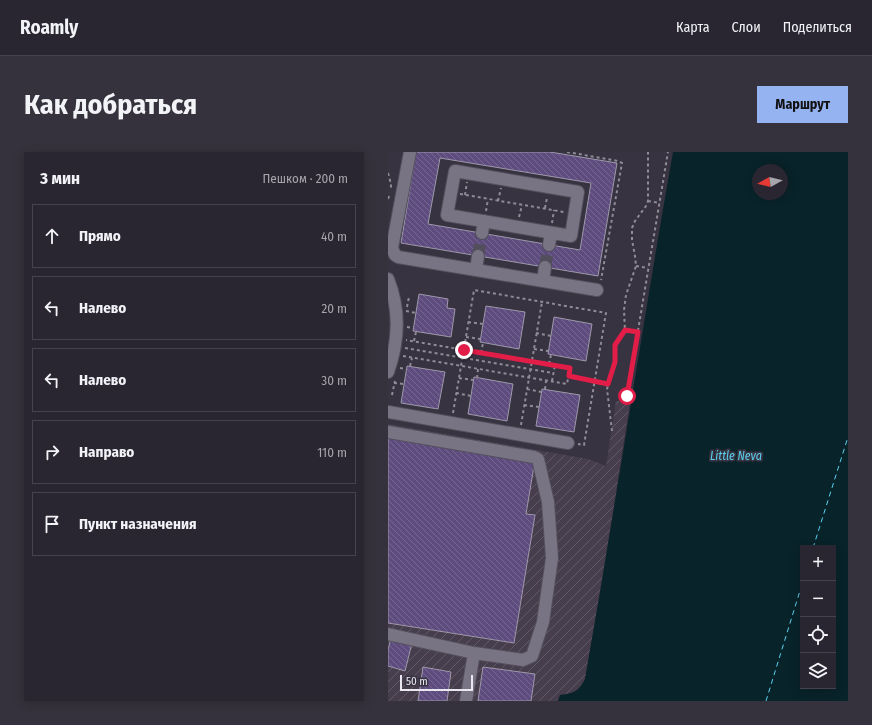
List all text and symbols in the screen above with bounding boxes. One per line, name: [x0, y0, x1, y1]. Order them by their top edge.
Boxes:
text: Roamly: [20, 16, 78, 39]
text: Карта: [676, 19, 710, 36]
text: Слои: [732, 19, 761, 36]
text: Поделиться: [783, 19, 852, 36]
button: Маршрут: [757, 86, 848, 123]
text: Как добраться: [24, 88, 197, 121]
north arrow: [752, 164, 788, 200]
text: 3 мин: [40, 168, 80, 189]
text: Пешком · 200 m: [263, 171, 348, 186]
icon: ahead: [41, 225, 63, 247]
text: Прямо: [79, 227, 121, 245]
text: 40 m: [321, 229, 347, 244]
icon: left: [41, 297, 63, 319]
text: Налево: [79, 299, 126, 317]
text: 20 m: [321, 301, 347, 316]
route end: [455, 341, 473, 359]
icon: left: [41, 369, 63, 391]
text: Налево: [79, 371, 126, 389]
text: 30 m: [321, 373, 347, 388]
route start: [618, 387, 636, 405]
icon: right: [41, 441, 63, 463]
text: Направо: [79, 443, 134, 461]
text: 110 m: [317, 445, 347, 460]
water label: Little Neva: [710, 449, 762, 463]
icon: arrive: [41, 513, 63, 535]
text: Пункт назначения: [79, 515, 197, 533]
map controls: [800, 545, 836, 689]
button: +: [800, 545, 836, 581]
button: −: [800, 581, 836, 617]
button: locate: [800, 617, 836, 653]
button: layers: [800, 653, 836, 689]
scale bar: [400, 673, 473, 692]
text: 50 m: [406, 675, 428, 688]

